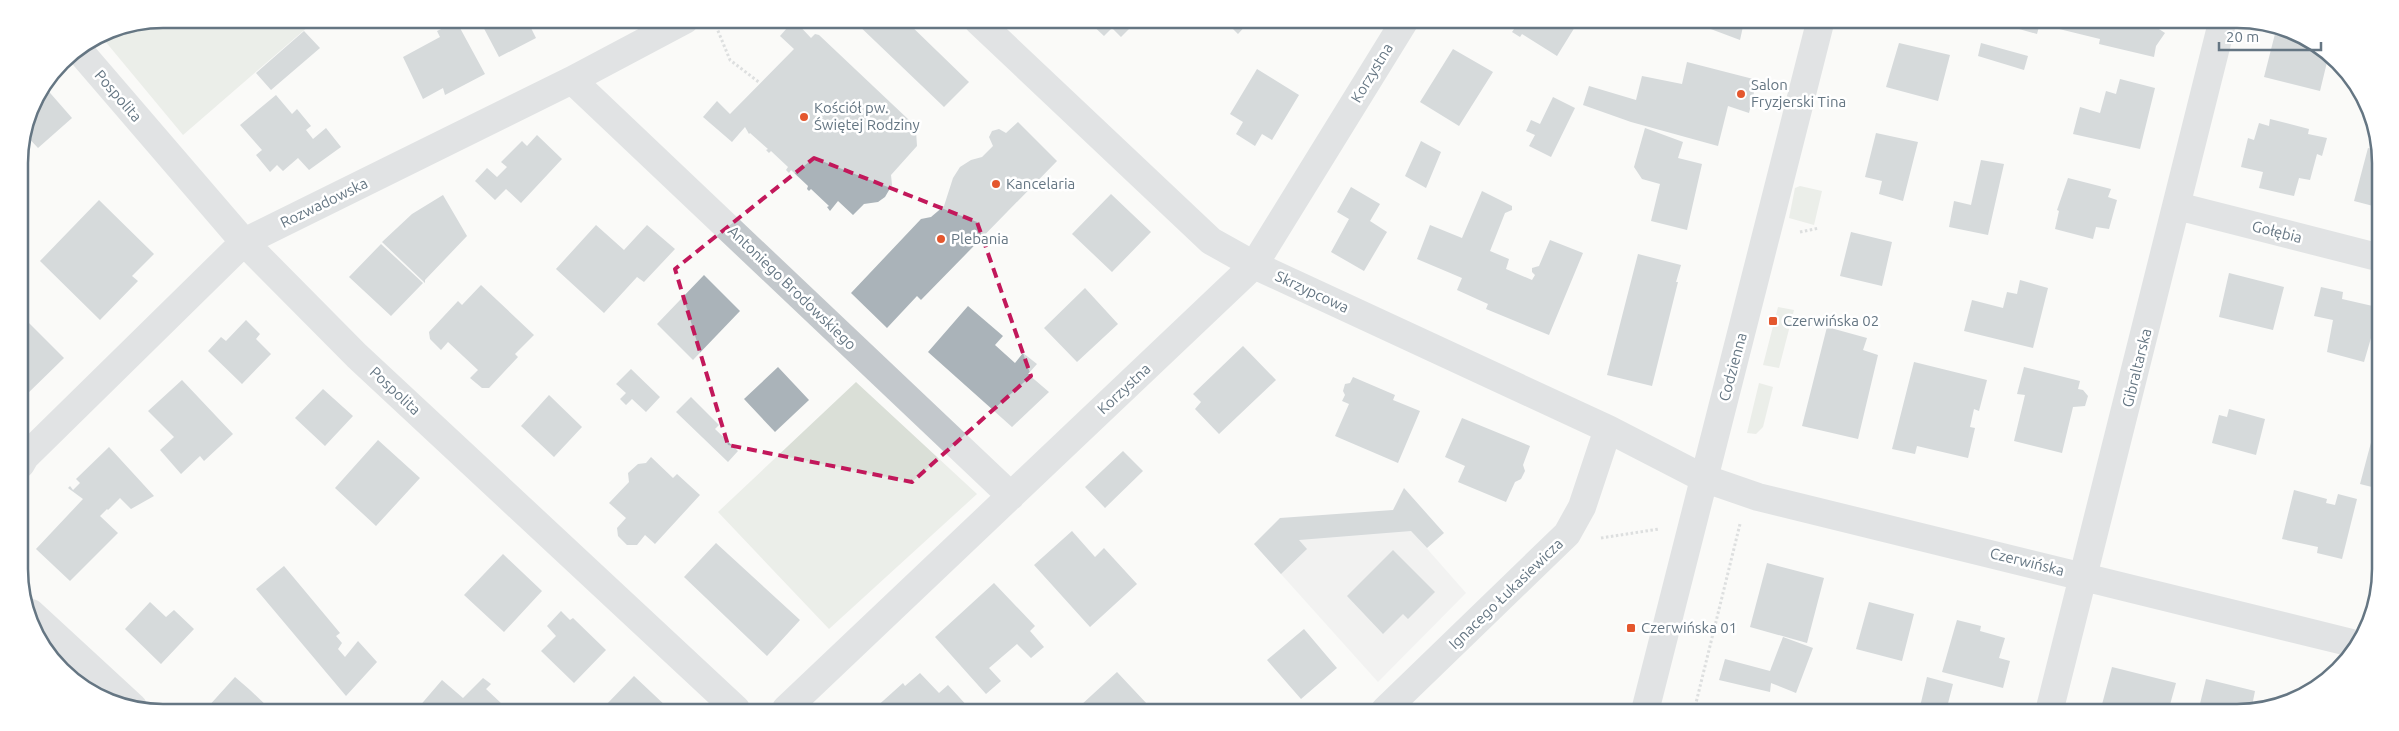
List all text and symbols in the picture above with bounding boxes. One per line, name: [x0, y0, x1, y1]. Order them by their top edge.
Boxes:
scale bar: [2219, 20, 2322, 52]
text: 20 m: [2226, 28, 2259, 45]
street label: Korzystna: [1347, 40, 1396, 106]
street label: Pospolita: [91, 66, 145, 125]
place label: Salon Fryzjerski Tina: [1751, 76, 1846, 110]
marker: Salon Fryzjerski Tina: [1735, 88, 1747, 100]
place label: Kościół pw. Świętej Rodziny: [814, 99, 920, 133]
marker: Kościół pw. Świętej Rodziny: [798, 111, 810, 123]
street label: Rozwadowska: [277, 174, 370, 231]
place label: Kancelaria: [1006, 175, 1075, 192]
marker: Kancelaria: [990, 178, 1002, 190]
street label: Gołębia: [2250, 217, 2304, 246]
street label: Antoniego Brodowskiego: [725, 222, 860, 353]
place label: Plebania: [951, 230, 1009, 247]
marker: Plebania: [935, 233, 947, 245]
street label: Skrzypcowa: [1273, 267, 1352, 316]
place label: Czerwińska 02: [1783, 312, 1879, 329]
marker: Czerwińska 02: [1767, 315, 1779, 327]
street label: Gibraltarska: [2119, 327, 2155, 409]
street label: Codzienna: [1715, 331, 1750, 403]
street label: Korzystna: [1094, 360, 1154, 417]
street label: Pospolita: [367, 363, 424, 418]
street label: Ignacego Łukasiewicza: [1445, 535, 1566, 652]
street label: Czerwińska: [1988, 544, 2066, 579]
place label: Czerwińska 01: [1641, 619, 1737, 636]
marker: Czerwińska 01: [1625, 622, 1637, 634]

